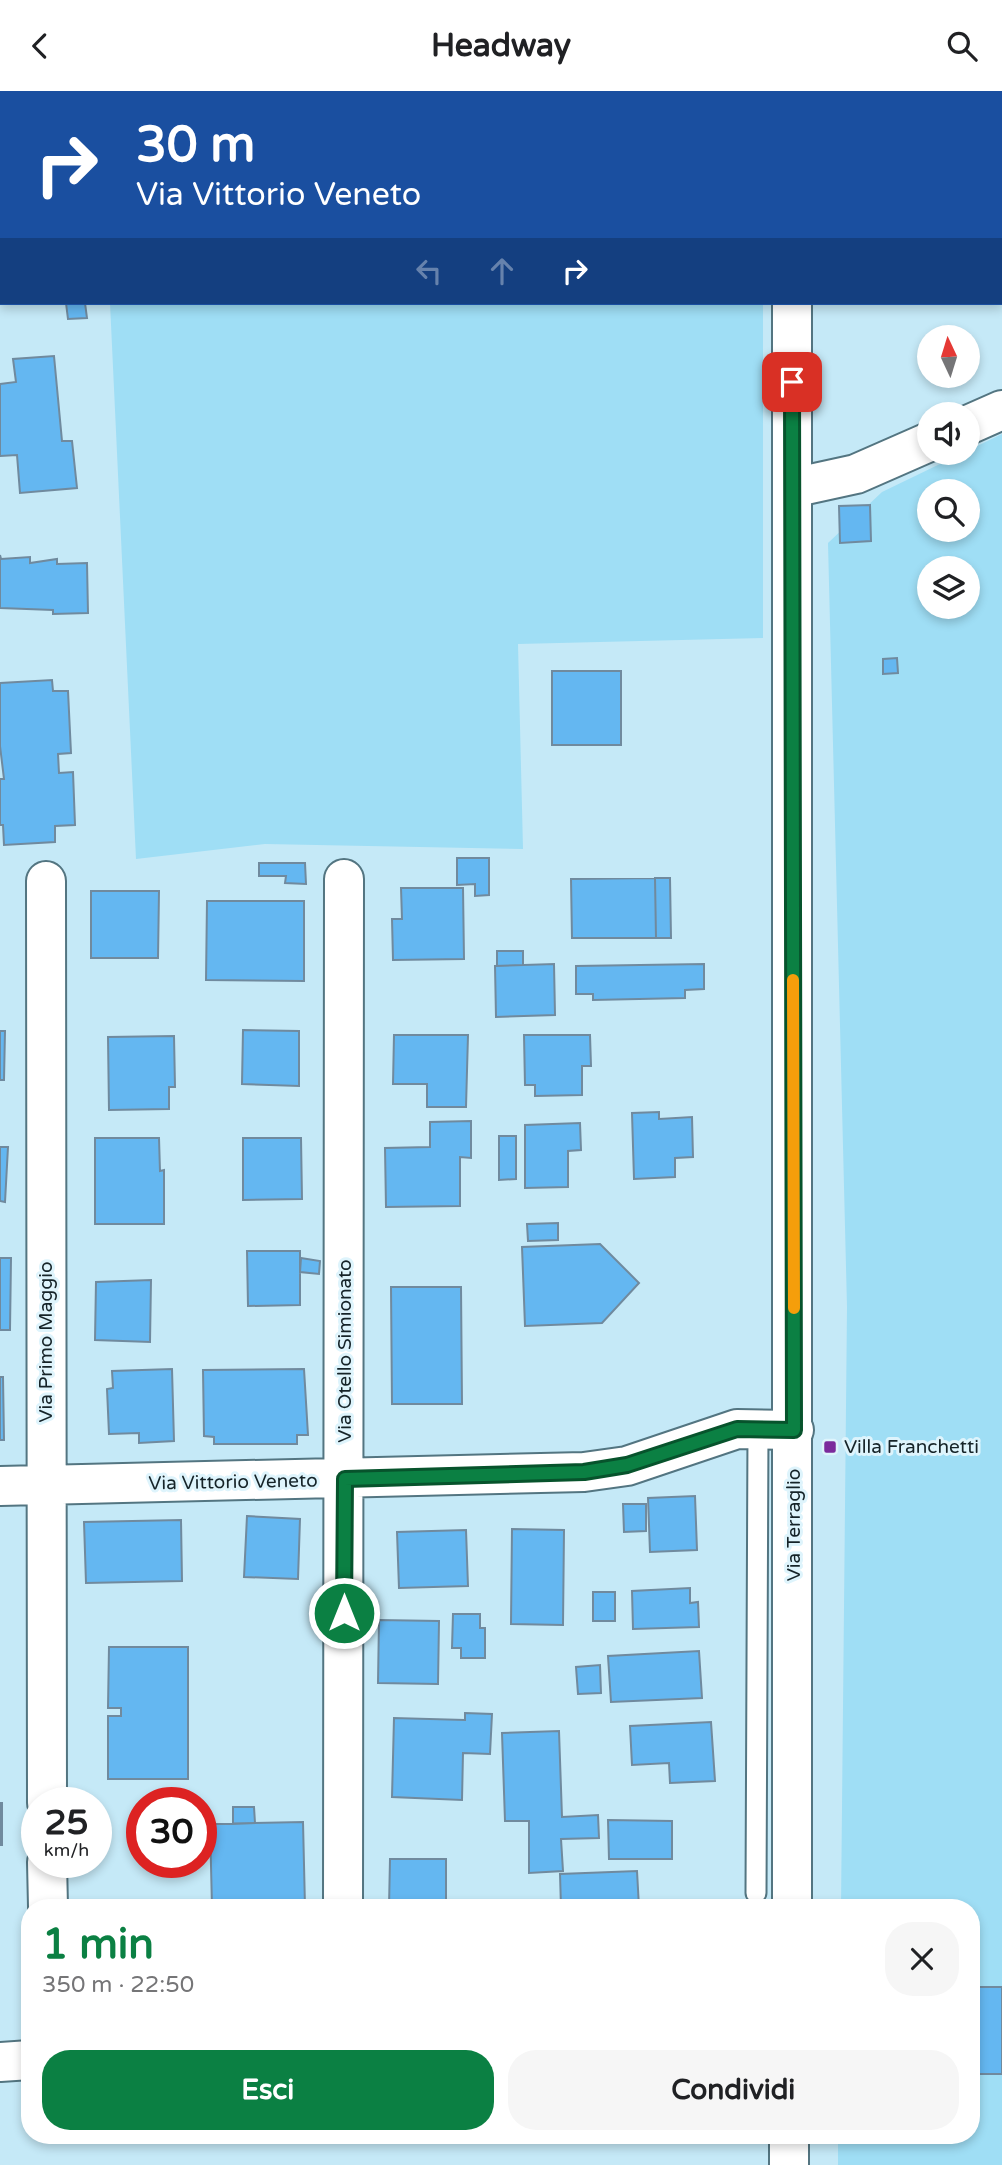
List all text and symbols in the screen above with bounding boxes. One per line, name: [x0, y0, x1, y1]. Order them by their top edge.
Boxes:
icon: back: [21, 27, 59, 65]
text: Headway: [431, 27, 571, 65]
icon: search: [943, 27, 981, 65]
text: 30 m: [136, 116, 255, 175]
icon: right: [21, 119, 112, 210]
text: Via Vittorio Veneto: [136, 176, 421, 214]
icon: left: [410, 252, 448, 290]
icon: ahead: [483, 252, 521, 290]
icon: right: [556, 252, 594, 290]
north arrow: [917, 325, 980, 389]
map controls: [917, 325, 980, 619]
pin: [762, 352, 822, 412]
icon: arrive: [773, 363, 811, 401]
button: sound: [917, 402, 980, 465]
button: search: [917, 479, 980, 542]
button: layers: [917, 556, 980, 619]
street label: Via Otello Simionato: [334, 1259, 356, 1443]
street label: Via Primo Maggio: [35, 1261, 57, 1423]
place label: Villa Franchetti: [844, 1436, 979, 1458]
marker: Villa Franchetti: [822, 1439, 838, 1455]
street label: Via Terraglio: [783, 1469, 805, 1581]
street label: Via Vittorio Veneto: [148, 1470, 318, 1494]
position arrow: [307, 1576, 381, 1650]
speed limit sign: 30: [126, 1787, 217, 1878]
text: 25: [45, 1802, 88, 1844]
text: km/h: [44, 1839, 89, 1861]
text: 1 min: [42, 1919, 154, 1970]
button: close: [885, 1922, 959, 1996]
text: 350 m · 22:50: [42, 1971, 194, 1999]
button: Esci: [42, 2050, 494, 2130]
button: Condividi: [508, 2050, 959, 2130]

